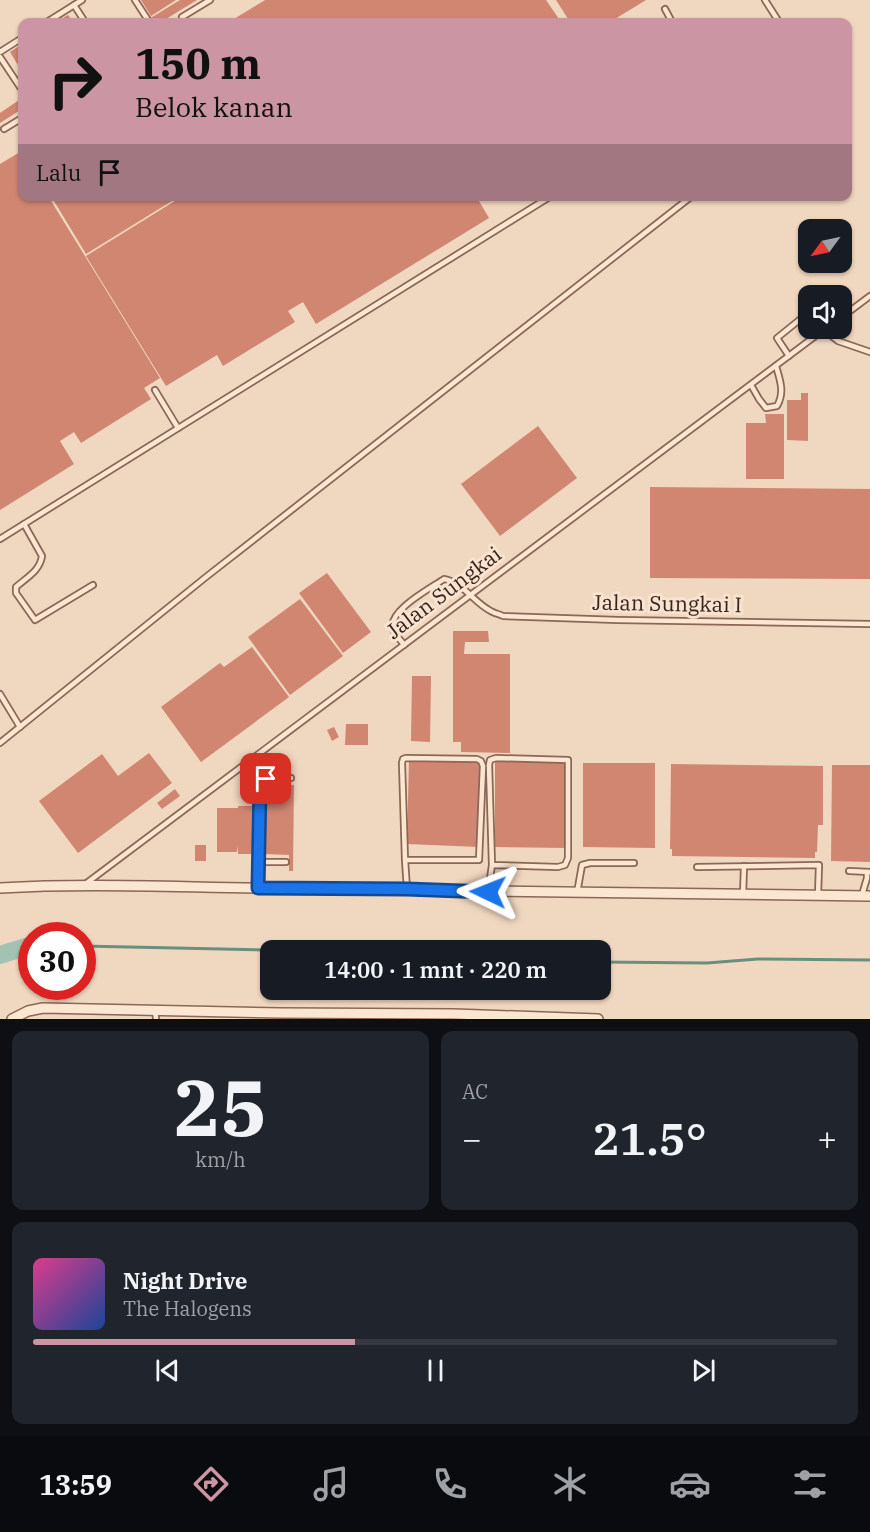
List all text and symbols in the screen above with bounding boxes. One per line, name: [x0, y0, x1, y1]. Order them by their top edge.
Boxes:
text: 150 m: [135, 36, 261, 91]
icon: right: [36, 42, 114, 120]
text: Belok kanan: [135, 89, 293, 124]
icon: arrive: [93, 156, 126, 189]
text: Lalu: [36, 158, 81, 187]
north arrow: [798, 219, 852, 273]
map controls: [798, 219, 852, 339]
button: sound: [798, 285, 852, 339]
street label: Jalan Sungkai: [380, 540, 507, 645]
street label: Jalan Sungkai I: [592, 588, 742, 618]
pin: [240, 753, 291, 804]
icon: arrive: [249, 762, 282, 795]
position arrow: [456, 860, 520, 924]
speed limit sign: 30: [18, 922, 96, 1000]
text: 14:00 · 1 mnt · 220 m: [324, 955, 547, 984]
text: 25: [174, 1056, 267, 1157]
text: AC: [462, 1078, 488, 1105]
text: 21.5°: [592, 1109, 707, 1167]
text: −: [462, 1117, 482, 1160]
text: +: [817, 1117, 837, 1160]
text: km/h: [195, 1146, 246, 1173]
text: Night Drive: [123, 1266, 248, 1295]
text: The Halogens: [123, 1295, 252, 1322]
icon: previous: [151, 1354, 184, 1387]
icon: pause: [419, 1354, 452, 1387]
icon: next: [687, 1354, 720, 1387]
icon: directions: [190, 1463, 232, 1505]
icon: music: [310, 1463, 352, 1505]
icon: phone: [429, 1463, 471, 1505]
icon: climate: [549, 1463, 591, 1505]
icon: car: [669, 1463, 711, 1505]
icon: filters: [789, 1463, 831, 1505]
text: 13:59: [39, 1467, 112, 1502]

